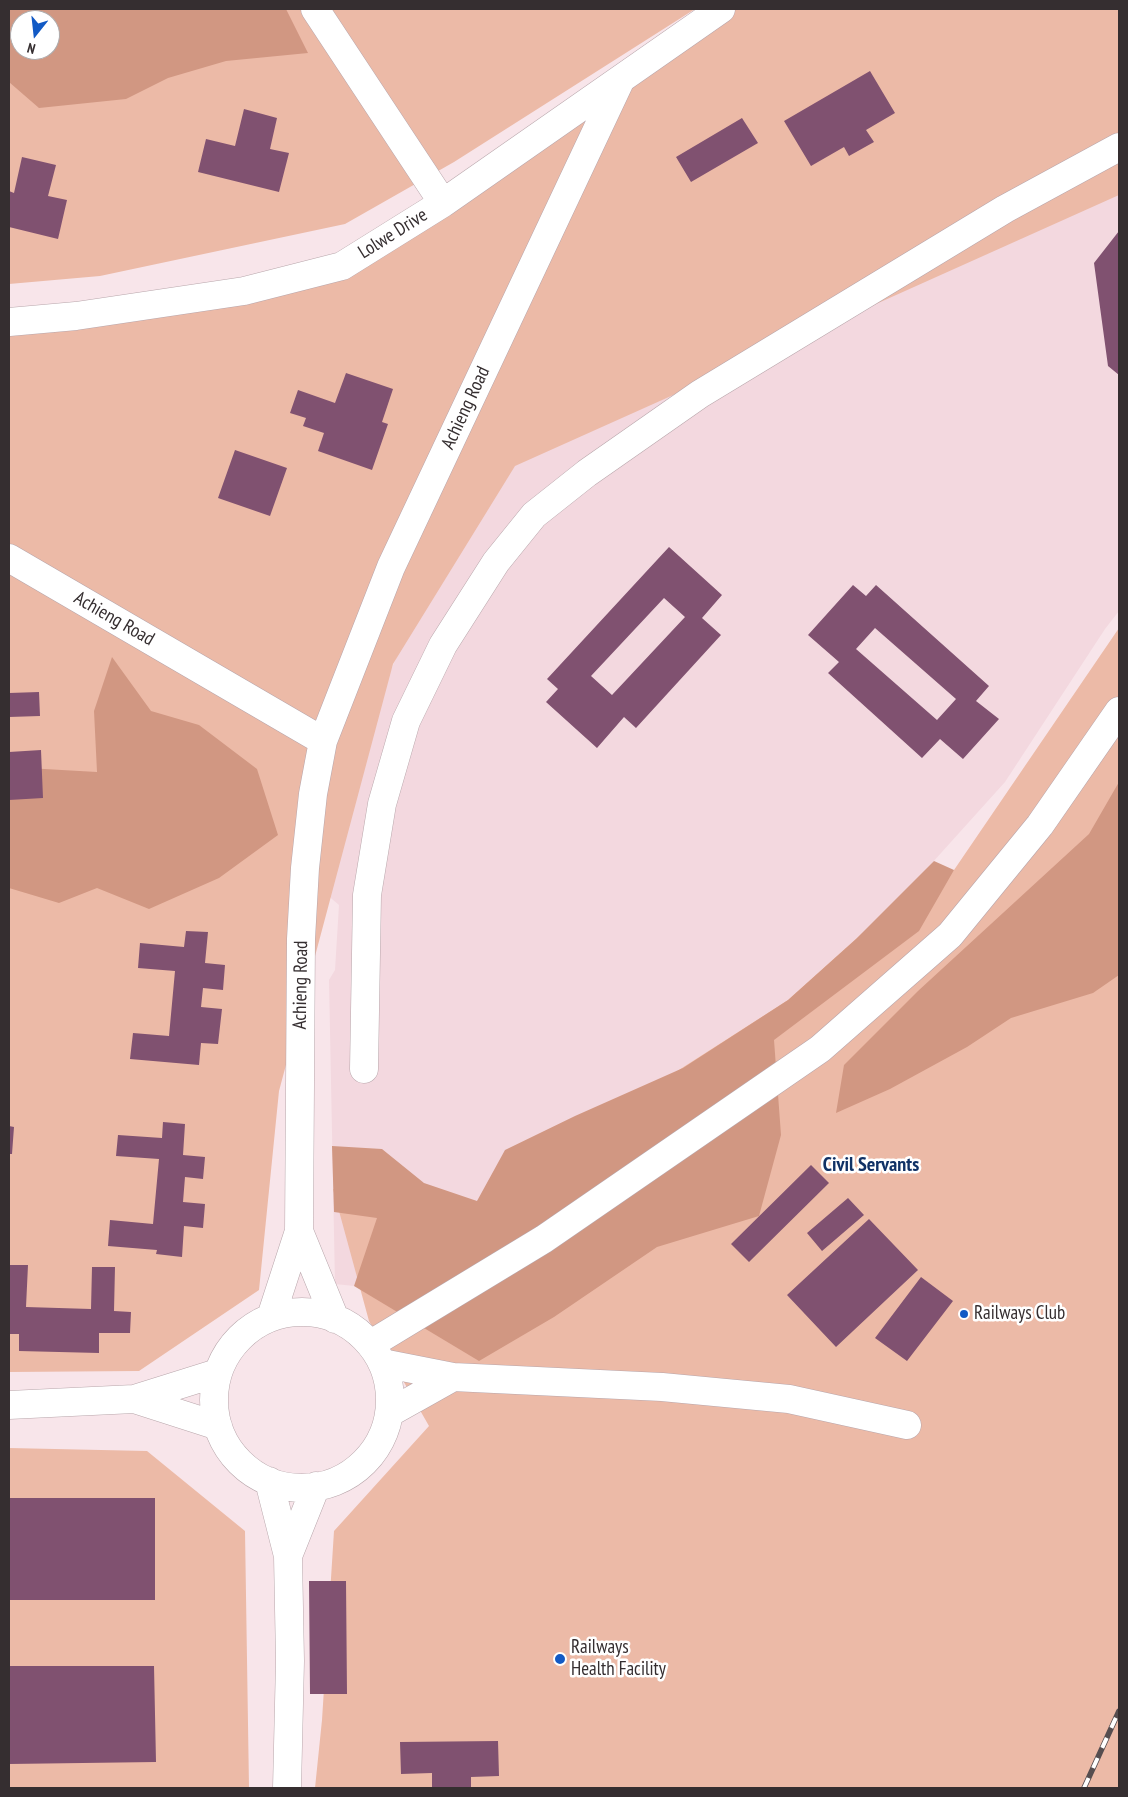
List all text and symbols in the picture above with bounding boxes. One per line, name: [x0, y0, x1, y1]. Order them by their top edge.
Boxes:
north arrow: [10, 10, 60, 60]
text: N: [25, 39, 37, 58]
street label: Lolwe Drive: [354, 204, 432, 264]
street label: Achieng Road: [437, 363, 495, 453]
street label: Achieng Road: [70, 587, 158, 651]
street label: Achieng Road: [289, 940, 313, 1030]
district label: Civil Servants: [823, 1153, 919, 1177]
place label: Railways Club: [974, 1303, 1065, 1325]
marker: Railways Club: [958, 1308, 970, 1320]
place label: Railways Health Facility: [571, 1637, 666, 1681]
marker: Railways Health Facility: [553, 1652, 567, 1666]

